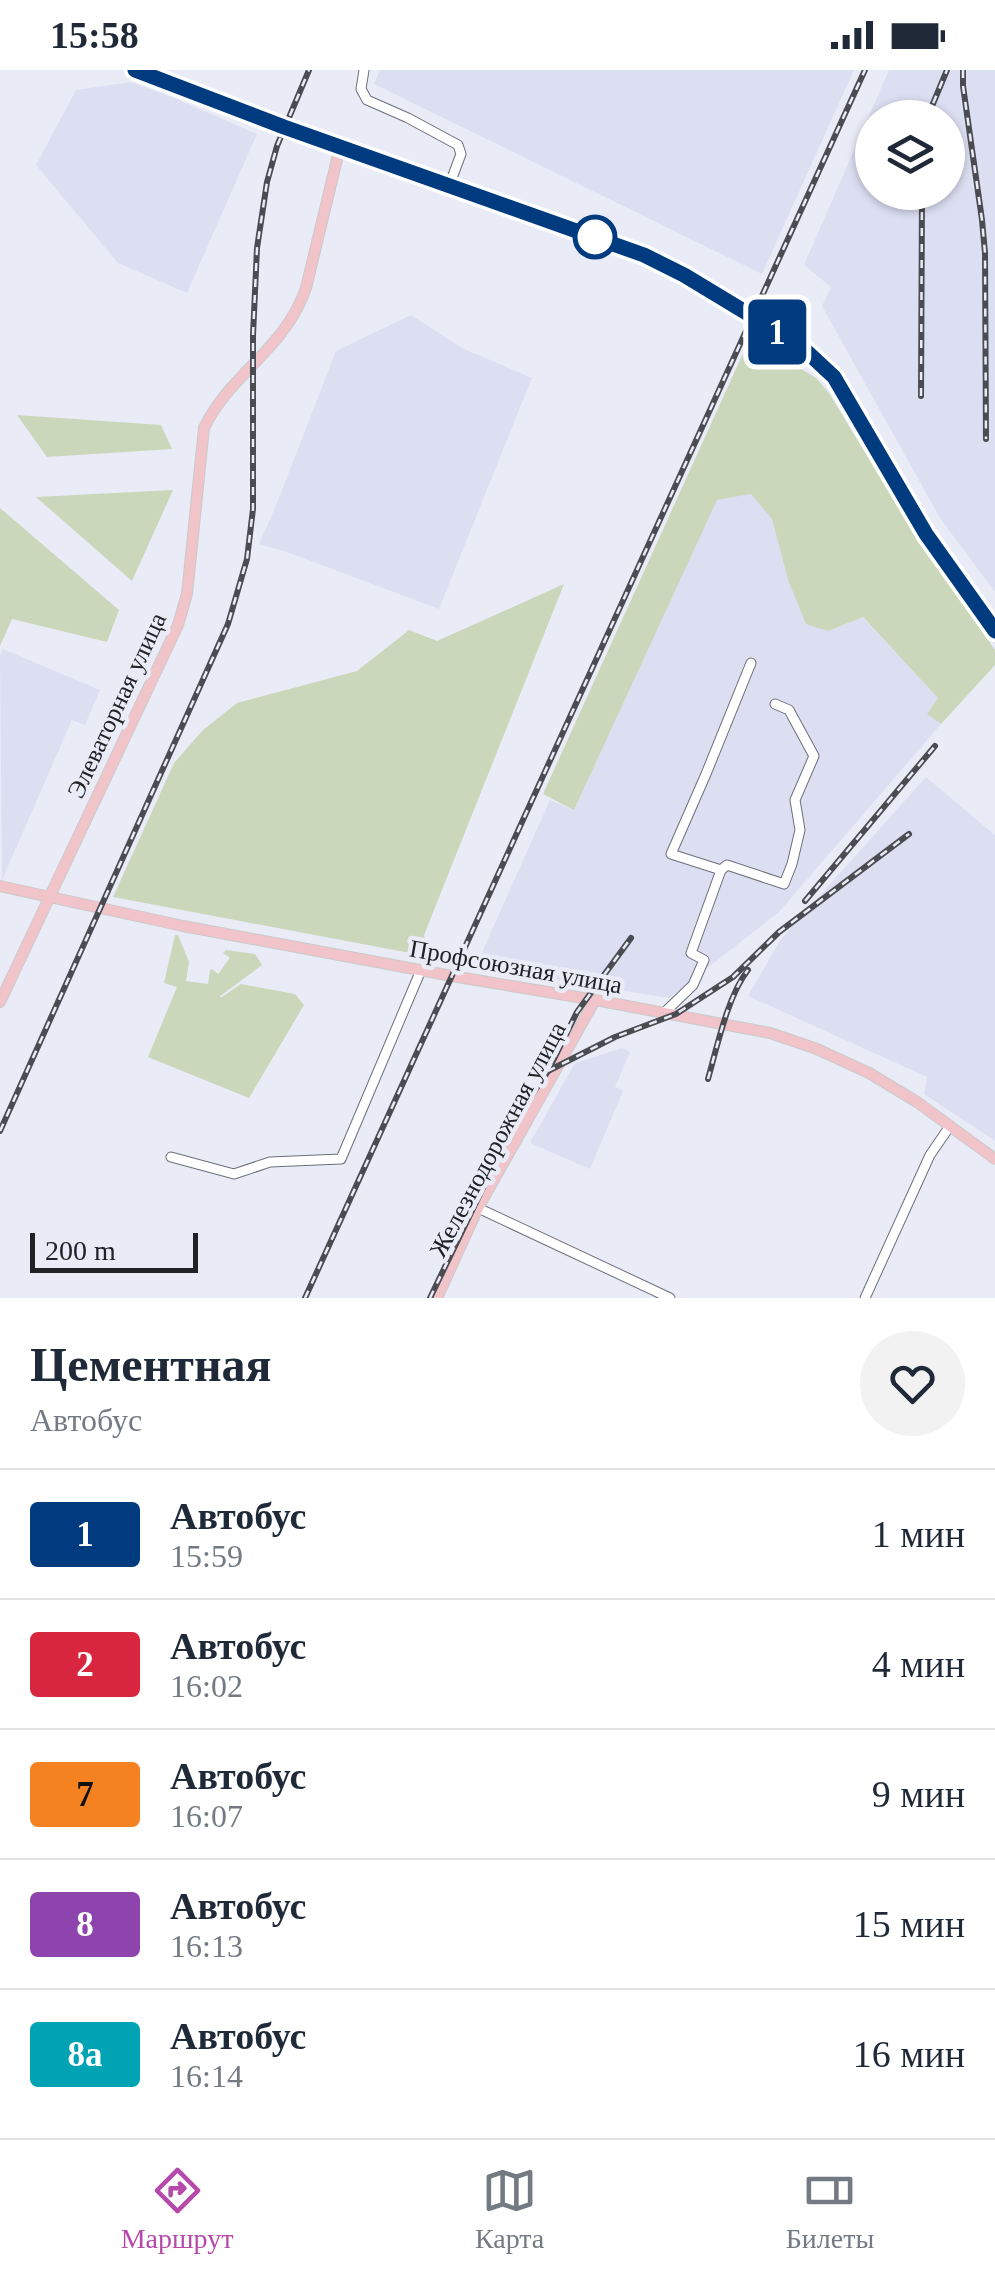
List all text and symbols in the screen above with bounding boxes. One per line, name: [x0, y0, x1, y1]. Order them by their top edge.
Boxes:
text: 15:58: [50, 14, 139, 56]
map controls: [855, 100, 965, 210]
button: layers: [855, 100, 965, 210]
unlabelled marker: [574, 216, 616, 258]
line badge: 1: [744, 300, 810, 364]
text: 1: [768, 313, 786, 352]
street label: Элеваторная улица: [62, 608, 171, 802]
street label: Профсоюзная улица: [408, 934, 624, 998]
street label: Железнодорожная улица: [424, 1017, 571, 1261]
scale bar: [30, 1228, 198, 1272]
text: 200 m: [45, 1235, 116, 1266]
button: heart: [860, 1331, 965, 1436]
text: Цементная: [30, 1338, 272, 1391]
text: Автобус: [30, 1402, 142, 1438]
text: Автобус: [170, 1495, 306, 1537]
text: 1 мин: [872, 1513, 965, 1555]
text: 1: [76, 1515, 94, 1554]
text: 15:59: [170, 1538, 243, 1574]
text: Автобус: [170, 1625, 306, 1667]
text: 4 мин: [872, 1643, 965, 1685]
text: 2: [76, 1645, 94, 1684]
text: 16:02: [170, 1668, 243, 1704]
text: Автобус: [170, 1755, 306, 1797]
text: 9 мин: [872, 1773, 965, 1815]
text: 7: [76, 1775, 94, 1814]
text: 16:07: [170, 1798, 243, 1834]
text: Автобус: [170, 1885, 306, 1927]
text: 15 мин: [853, 1903, 965, 1945]
text: 8: [76, 1905, 94, 1944]
text: 16:13: [170, 1928, 243, 1964]
text: Автобус: [170, 2015, 306, 2057]
text: 16 мин: [853, 2033, 965, 2075]
text: 8а: [68, 2035, 103, 2074]
text: 16:14: [170, 2058, 243, 2094]
tab: Маршрут: [121, 2163, 233, 2255]
tab: Карта: [475, 2163, 544, 2255]
tab: Билеты: [786, 2163, 874, 2255]

